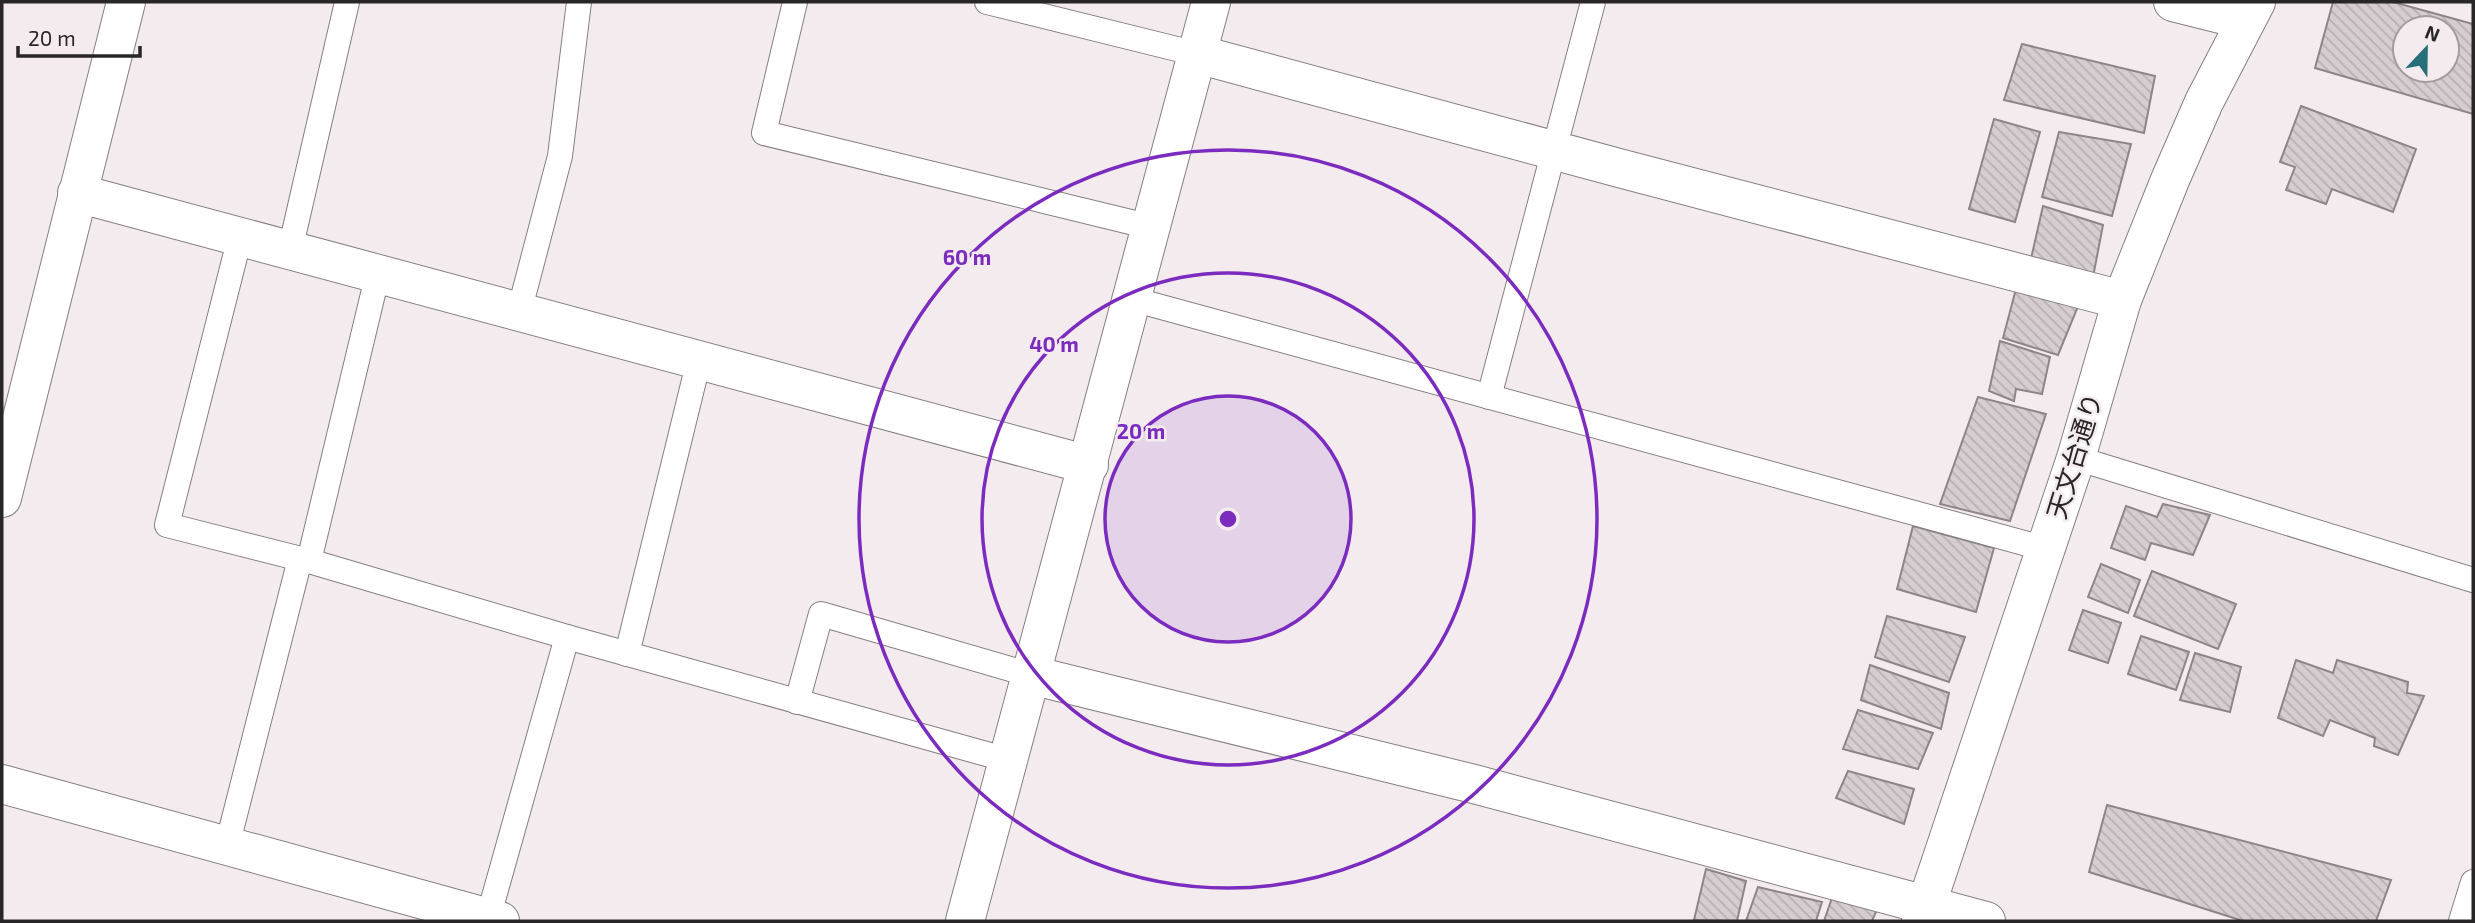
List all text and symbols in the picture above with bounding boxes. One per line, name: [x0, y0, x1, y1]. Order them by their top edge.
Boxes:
scale bar: [18, 14, 140, 58]
north arrow: [2391, 14, 2461, 84]
text: N: [2422, 20, 2443, 46]
text: 20 m: [28, 25, 76, 50]
text: 60 m: [943, 244, 991, 269]
text: 40 m: [1029, 331, 1079, 356]
street label: 天文台通り: [2040, 389, 2107, 522]
text: 20 m: [1117, 418, 1165, 443]
centre of rings: [1216, 507, 1240, 531]

